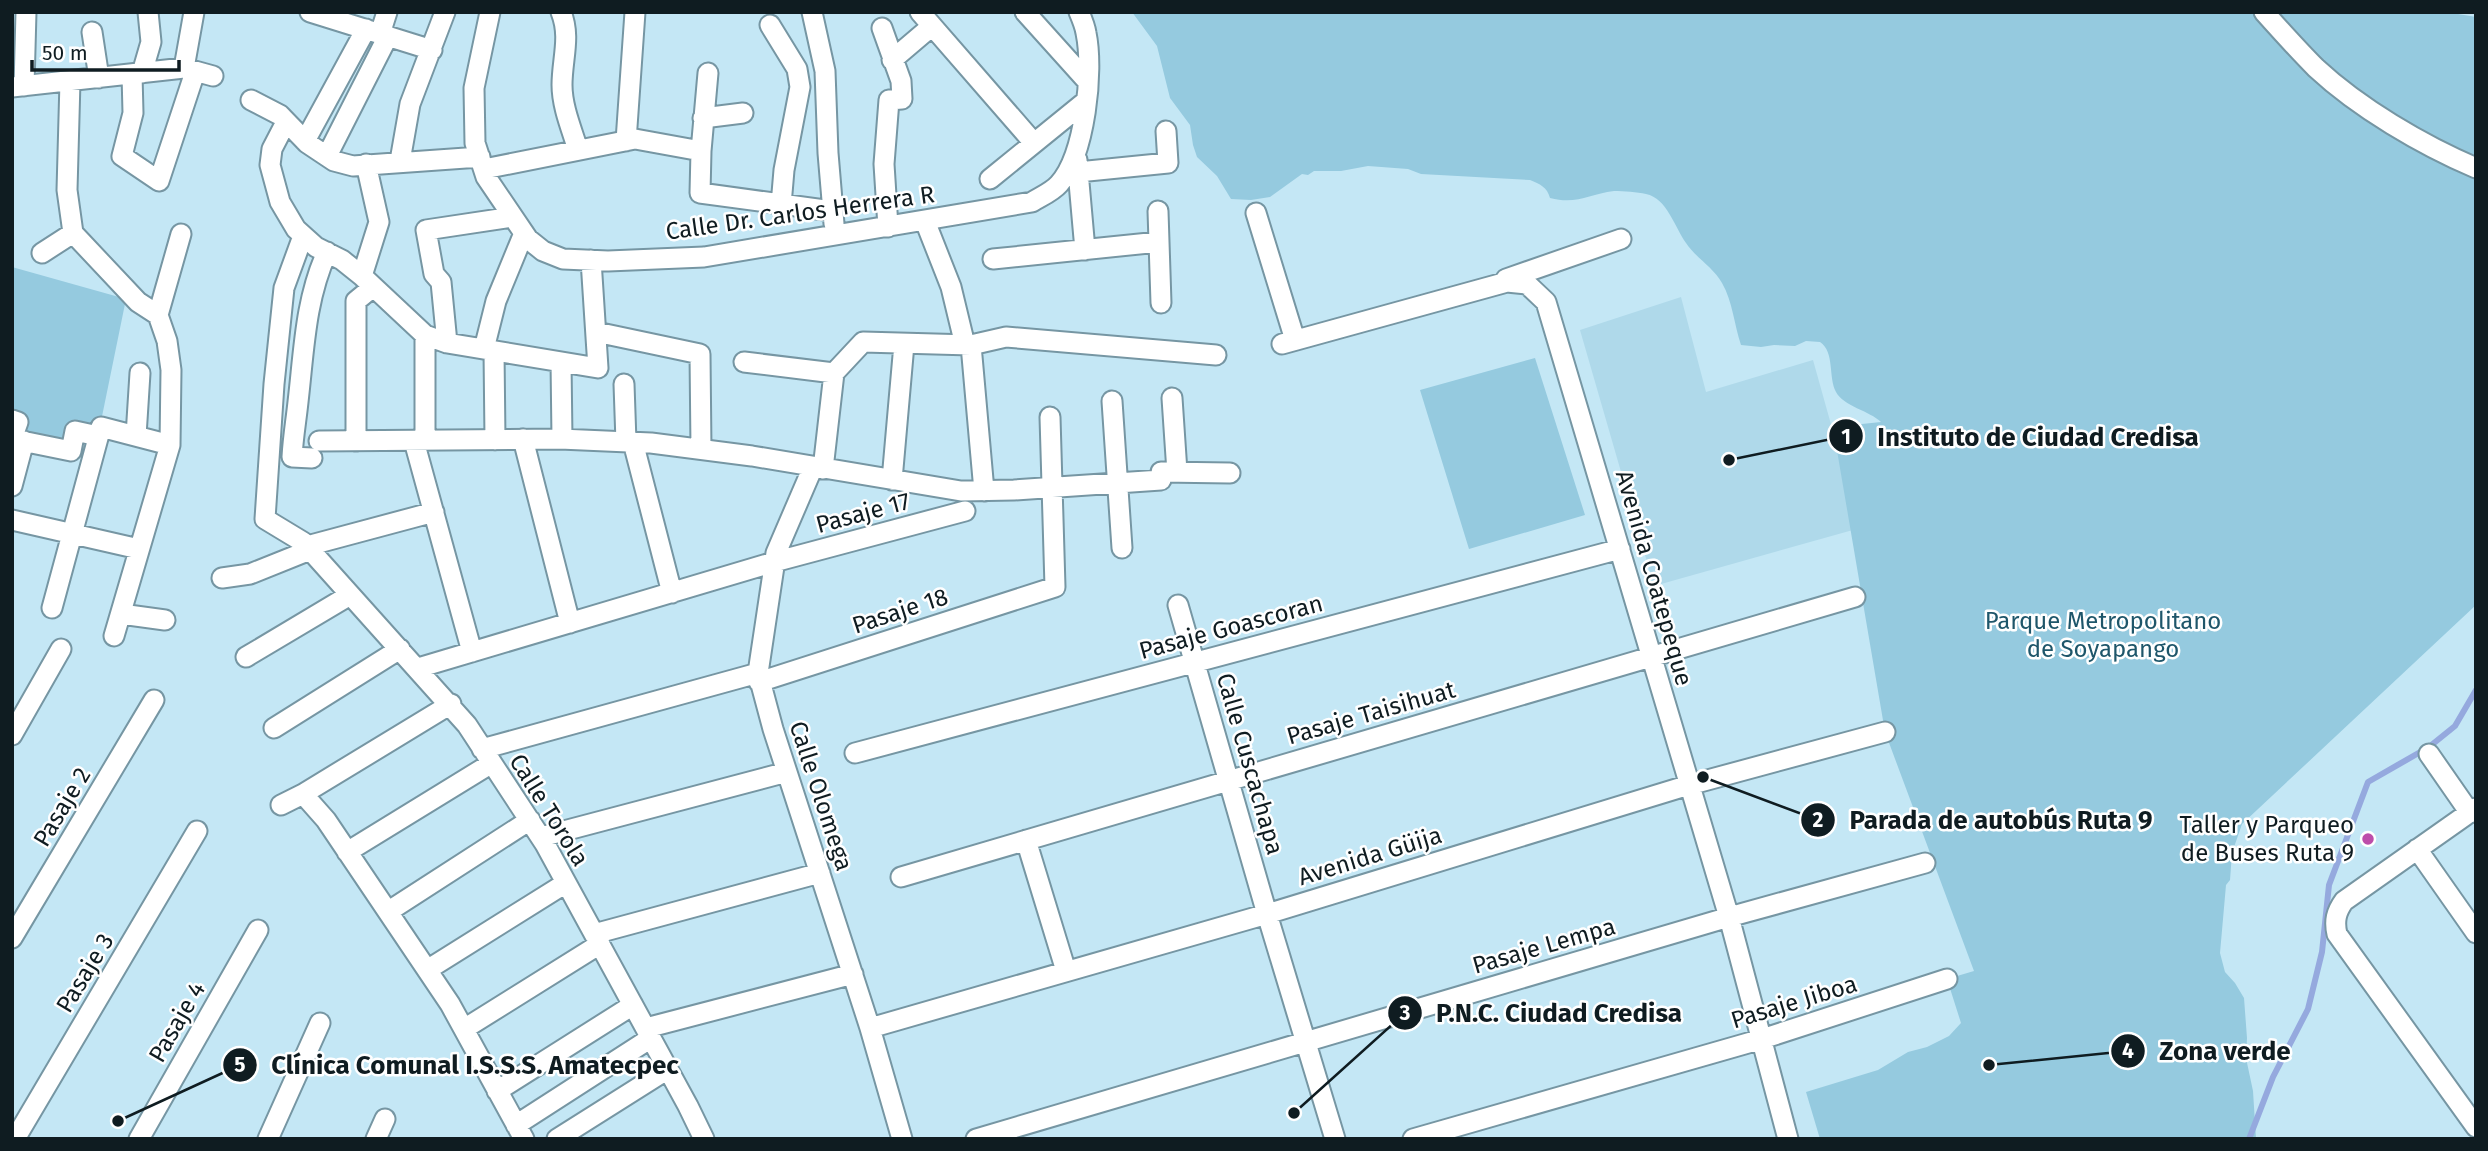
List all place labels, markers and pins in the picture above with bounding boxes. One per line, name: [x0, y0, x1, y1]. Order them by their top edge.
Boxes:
callout: Instituto de Ciudad Credisa: [1828, 413, 2212, 460]
callout: Parada de autobús Ruta 9: [1800, 796, 2166, 843]
place label: Taller y Parqueo de Buses Ruta 9: [2180, 811, 2354, 867]
marker: Taller y Parqueo de Buses Ruta 9: [2360, 831, 2376, 847]
callout: P.N.C. Ciudad Credisa: [1387, 989, 1696, 1036]
callout: Zona verde: [2110, 1027, 2304, 1074]
callout: Clínica Comunal I.S.S.S. Amatecpec: [222, 1041, 693, 1088]

